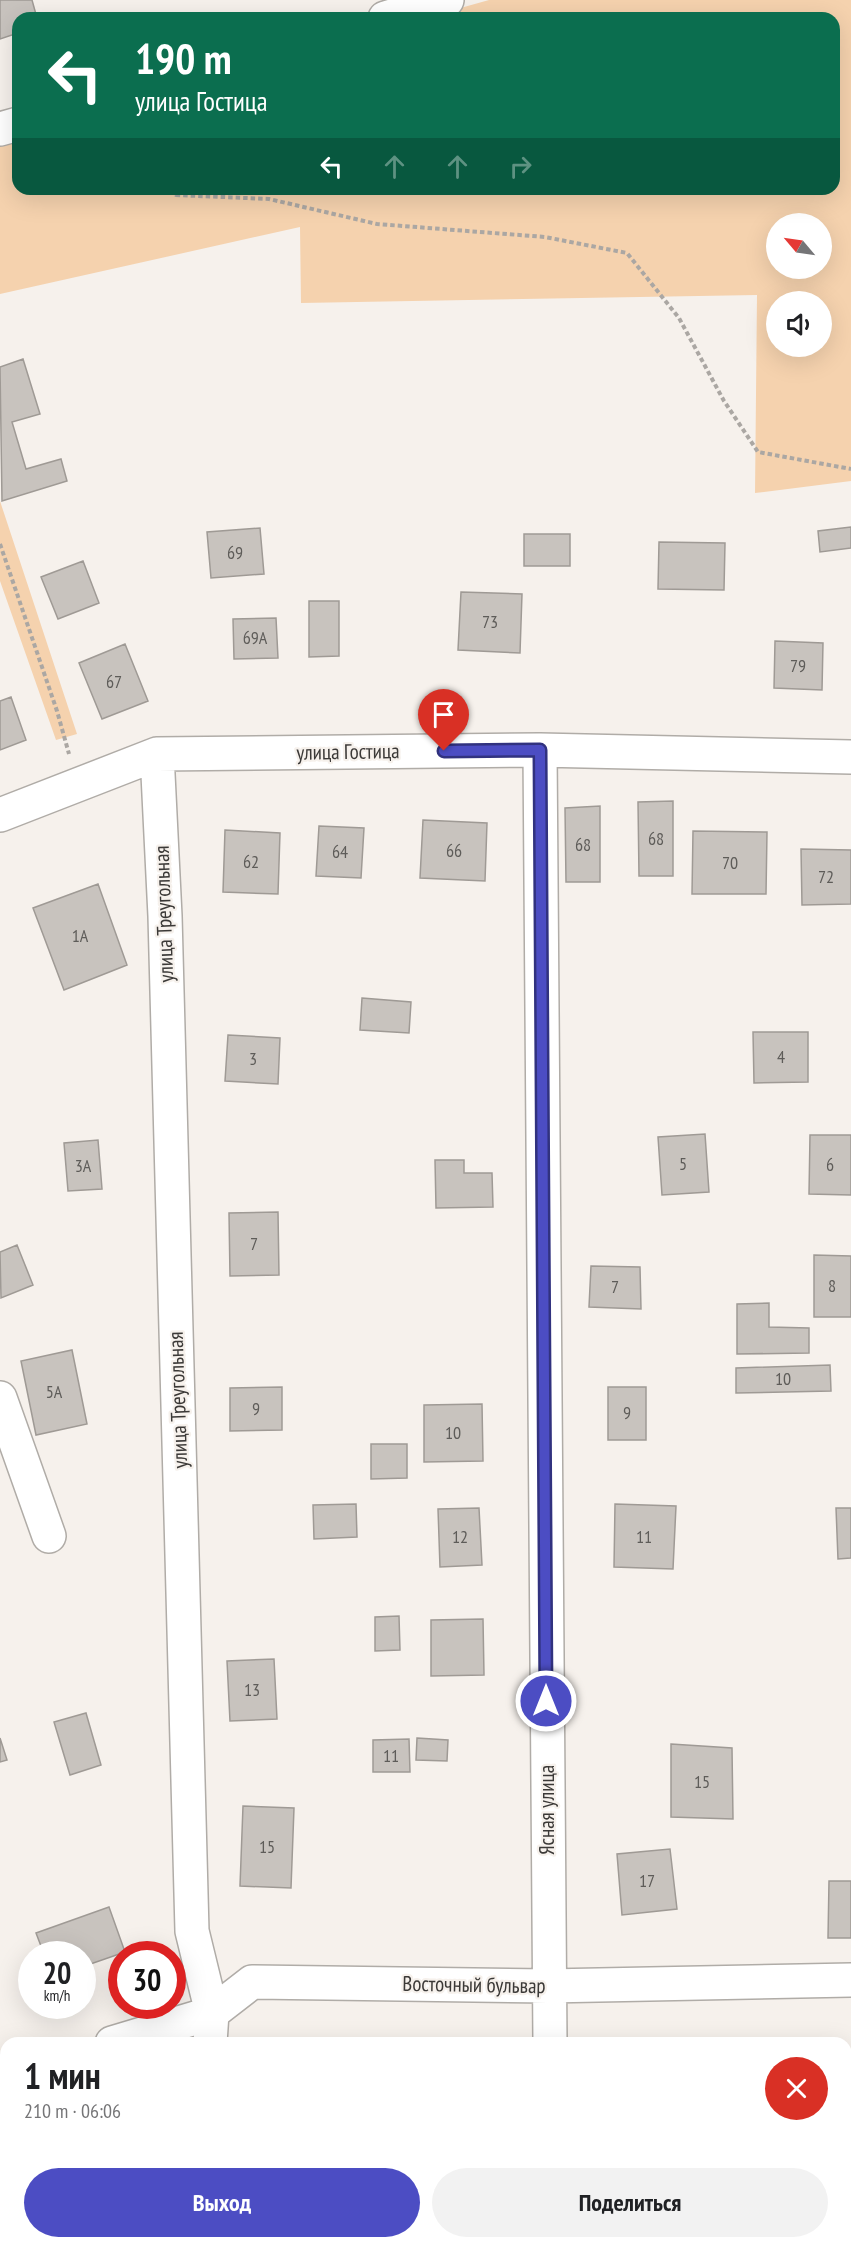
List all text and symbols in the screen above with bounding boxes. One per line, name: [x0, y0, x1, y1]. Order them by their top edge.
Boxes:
text: 190 m: [135, 31, 232, 86]
icon: left: [36, 36, 114, 114]
text: улица Гостица: [135, 84, 268, 118]
icon: left: [315, 150, 348, 183]
icon: ahead: [378, 150, 411, 183]
icon: ahead: [441, 150, 474, 183]
icon: right: [504, 150, 537, 183]
north arrow: [766, 213, 832, 279]
map controls: [766, 213, 832, 357]
button: sound: [766, 291, 832, 357]
house number: 69: [227, 541, 243, 564]
house number: 73: [482, 610, 498, 633]
house number: 69А: [243, 626, 268, 649]
house number: 79: [790, 654, 806, 677]
house number: 67: [106, 670, 122, 693]
pin: [418, 689, 469, 751]
icon: arrive: [427, 698, 460, 731]
street label: улица Гостица: [296, 737, 400, 766]
house number: 68: [648, 827, 664, 850]
house number: 68: [575, 833, 591, 856]
house number: 66: [446, 839, 462, 862]
house number: 64: [332, 840, 348, 863]
street label: улица Треугольная: [148, 845, 179, 983]
house number: 62: [243, 850, 259, 873]
house number: 70: [722, 851, 738, 874]
house number: 72: [818, 865, 834, 888]
house number: 1А: [72, 924, 89, 947]
house number: 4: [777, 1045, 785, 1068]
house number: 3: [249, 1047, 257, 1070]
house number: 5: [679, 1152, 687, 1175]
house number: 6: [826, 1153, 834, 1176]
house number: 3А: [75, 1154, 92, 1177]
house number: 7: [250, 1232, 258, 1255]
house number: 8: [828, 1274, 836, 1297]
house number: 7: [611, 1275, 619, 1298]
street label: улица Треугольная: [162, 1331, 193, 1469]
house number: 10: [775, 1367, 791, 1390]
house number: 5А: [46, 1380, 63, 1403]
house number: 9: [252, 1397, 260, 1420]
house number: 9: [623, 1401, 631, 1424]
house number: 10: [445, 1421, 461, 1444]
house number: 12: [452, 1525, 468, 1548]
house number: 11: [636, 1525, 652, 1548]
position arrow: [514, 1669, 578, 1733]
house number: 13: [244, 1678, 260, 1701]
house number: 11: [383, 1744, 399, 1767]
street label: Ясная улица: [533, 1765, 560, 1855]
house number: 15: [694, 1770, 710, 1793]
house number: 15: [259, 1835, 275, 1858]
house number: 17: [639, 1869, 655, 1892]
speed limit sign: 30: [108, 1941, 186, 2019]
text: 20: [43, 1953, 71, 1992]
street label: Восточный бульвар: [402, 1970, 546, 1999]
text: km/h: [44, 1986, 70, 2005]
text: 1 мин: [24, 2052, 101, 2099]
button: close: [765, 2057, 828, 2120]
text: 210 m · 06:06: [24, 2098, 121, 2124]
button: Выход: [24, 2168, 420, 2237]
button: Поделиться: [432, 2168, 828, 2237]

